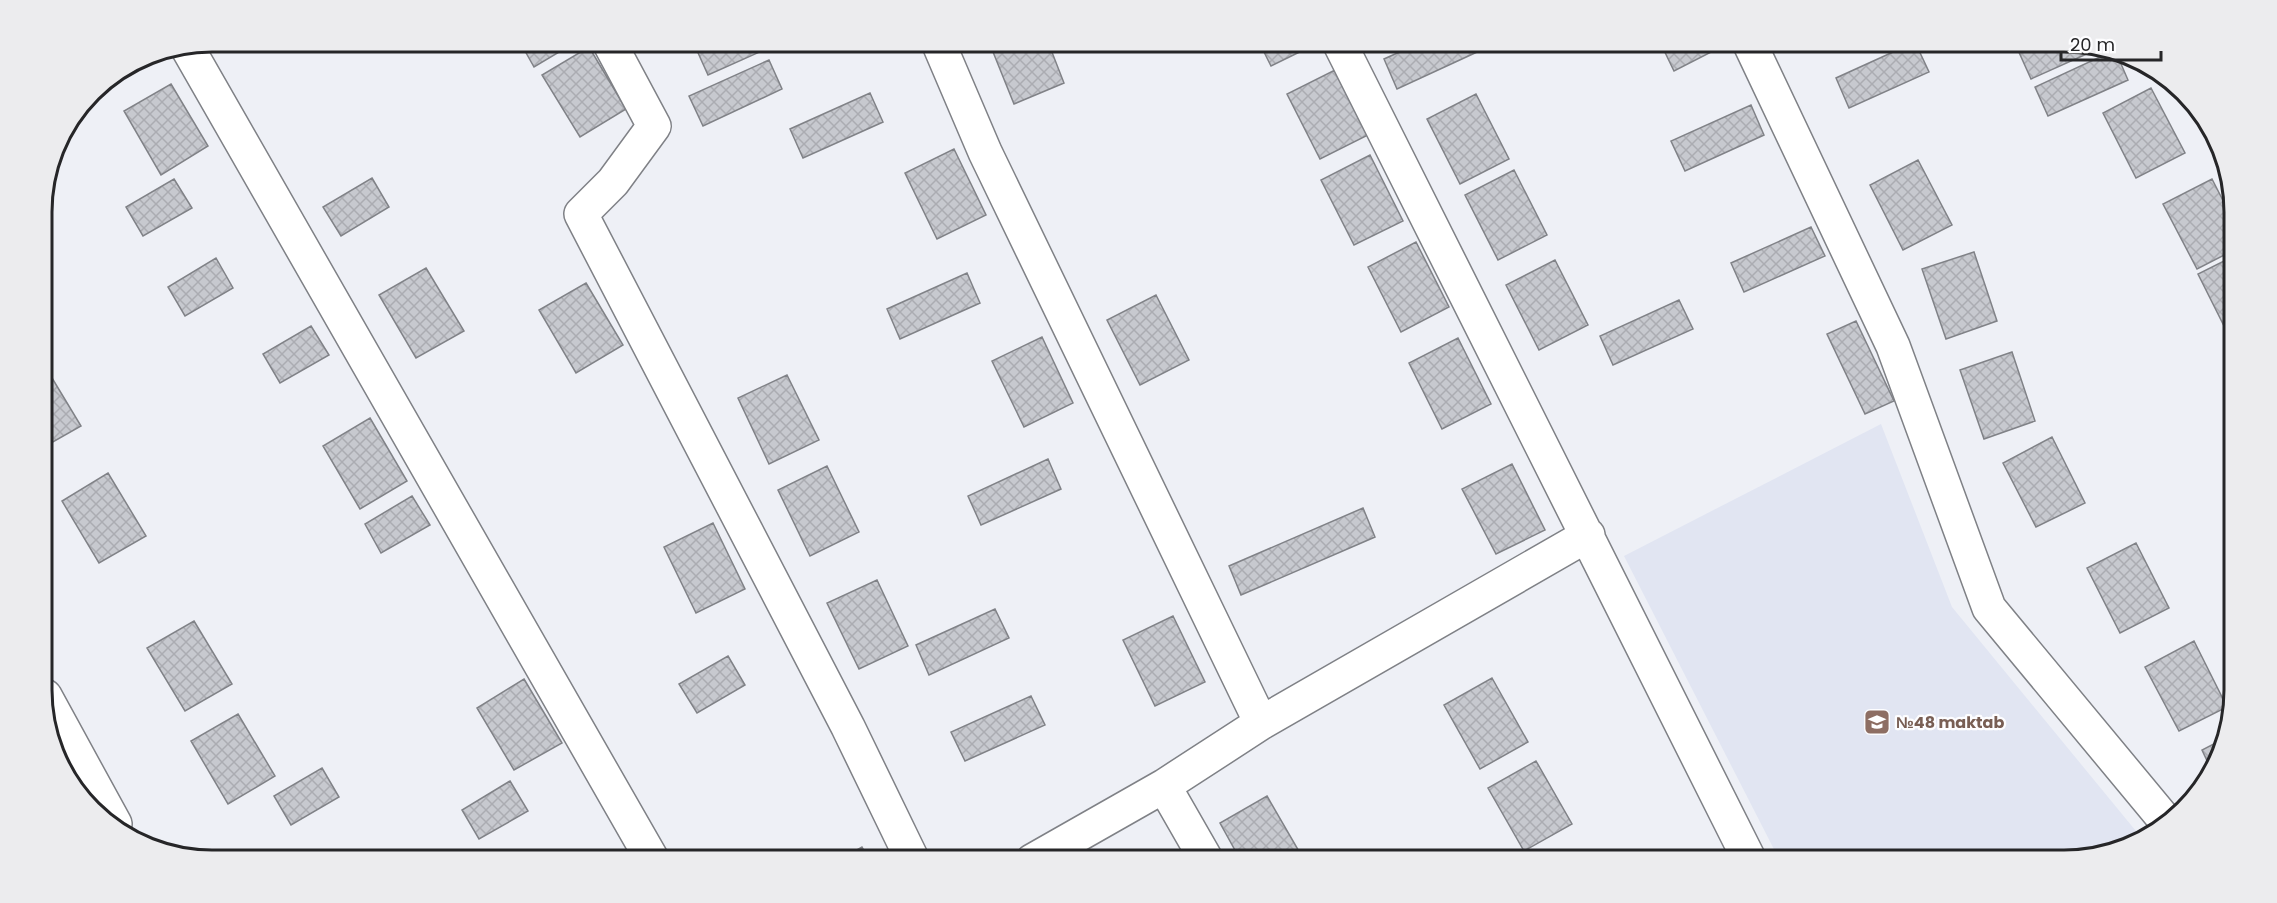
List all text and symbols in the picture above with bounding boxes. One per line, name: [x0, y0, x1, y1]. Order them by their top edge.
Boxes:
scale bar: [2061, 24, 2162, 62]
text: 20 m: [2070, 32, 2115, 57]
school or university icon: №48 maktab: [1862, 707, 1892, 737]
place label: №48 maktab: [1896, 711, 2004, 734]

